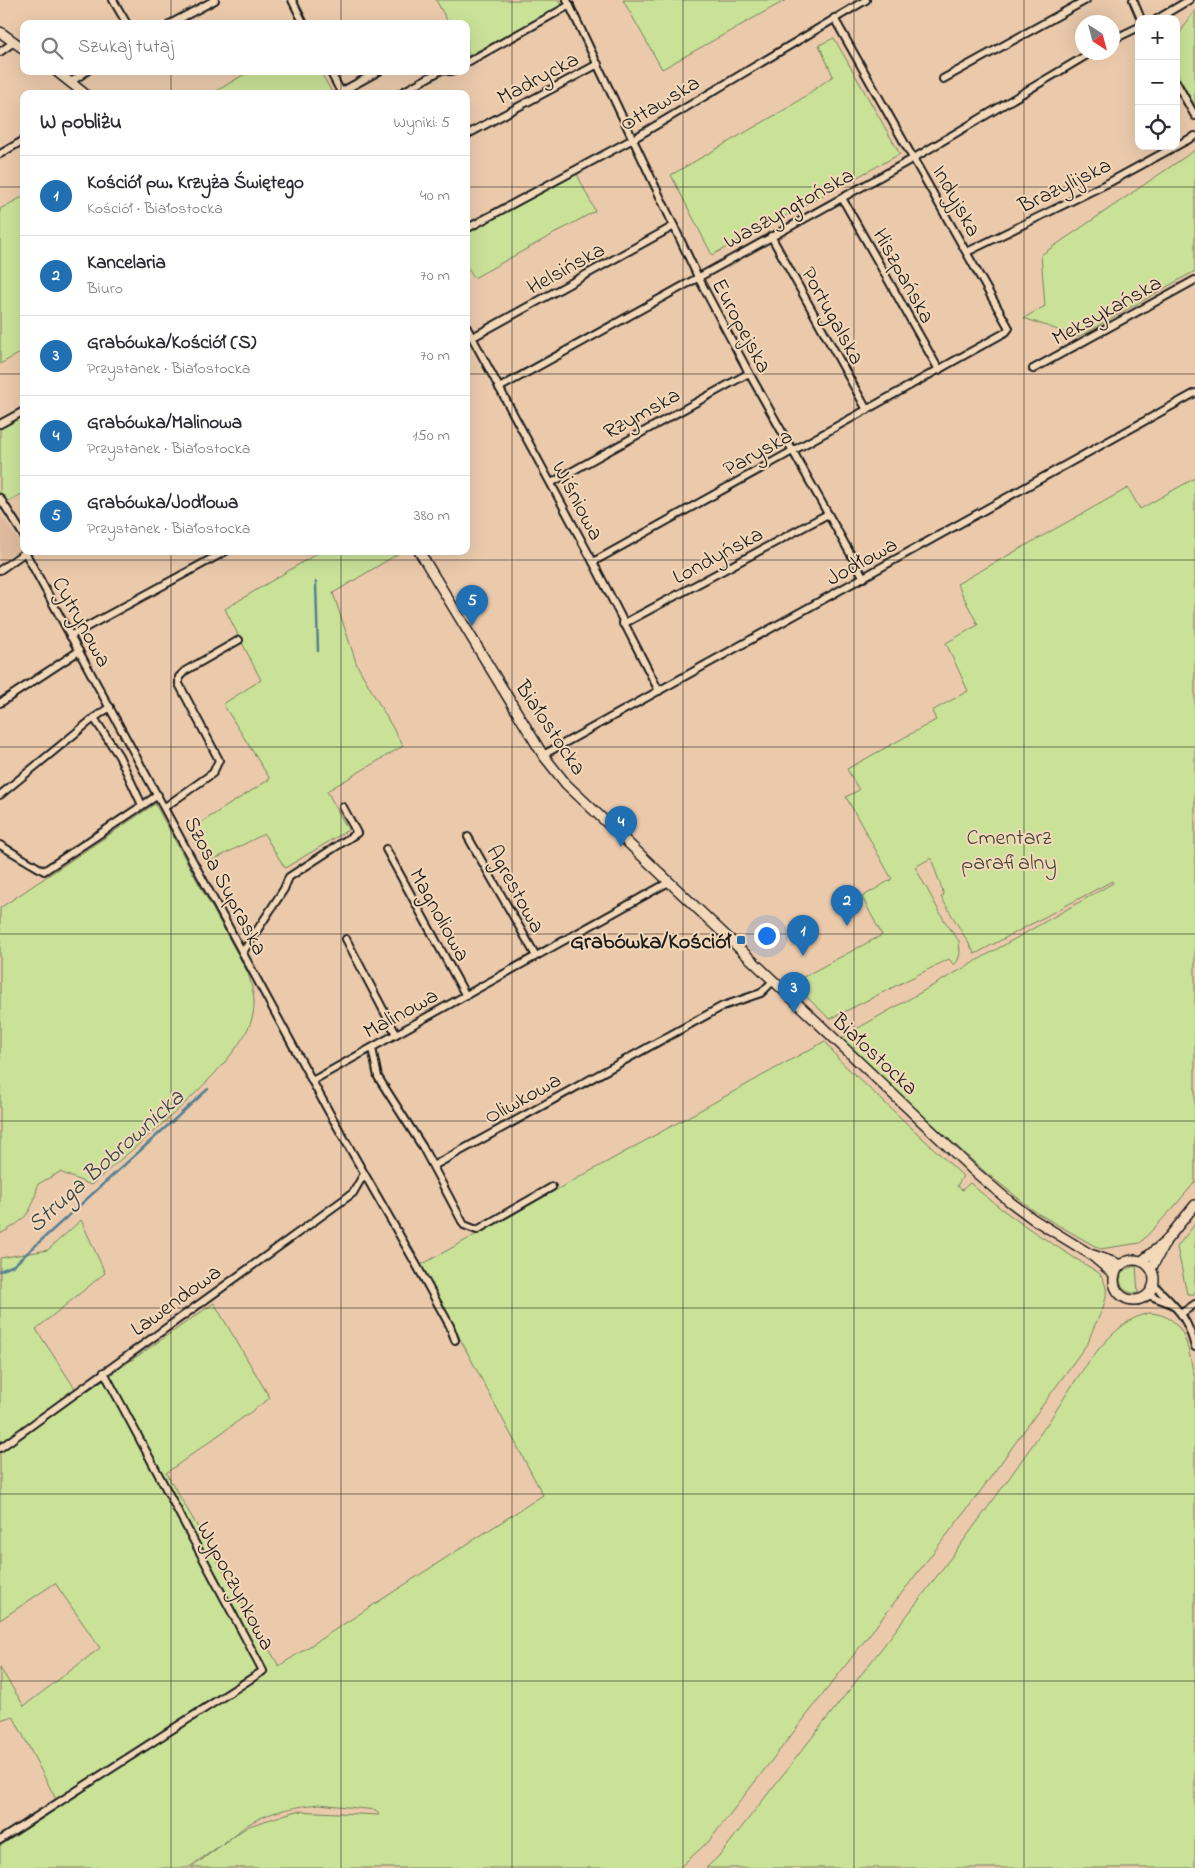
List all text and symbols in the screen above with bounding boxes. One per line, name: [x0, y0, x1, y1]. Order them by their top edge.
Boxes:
north arrow: [1075, 15, 1120, 60]
map controls: [1135, 15, 1180, 150]
button: +: [1135, 15, 1180, 60]
search box: [20, 20, 470, 75]
icon: search: [38, 34, 66, 62]
text: Szukaj tutaj: [78, 34, 174, 61]
street label: Madrycka: [492, 45, 586, 115]
button: −: [1135, 60, 1180, 105]
street label: Ottawska: [614, 68, 707, 141]
button: locate: [1135, 105, 1180, 150]
text: W pobliżu: [40, 108, 122, 138]
text: Wyniki: 5: [394, 111, 450, 135]
street label: Brazylijska: [1013, 150, 1118, 224]
street label: Indyjska: [922, 160, 988, 244]
street label: Waszyngtońska: [718, 161, 861, 260]
text: Kościół pw. Krzyża Świętego: [87, 170, 304, 197]
text: 1: [53, 184, 59, 208]
text: 40 m: [420, 184, 450, 208]
text: Kościół · Białostocka: [87, 197, 223, 221]
street label: Hiszpańska: [863, 223, 942, 330]
street label: Helsińska: [521, 235, 611, 304]
text: Kancelaria: [87, 250, 166, 277]
street label: Portugalska: [790, 262, 871, 372]
text: 2: [52, 264, 60, 288]
text: 70 m: [420, 264, 450, 288]
street label: Meksykańska: [1047, 268, 1169, 356]
street label: Europejska: [702, 273, 779, 379]
text: Biuro: [87, 277, 123, 301]
text: Grabówka/Kościół (S): [87, 330, 256, 357]
text: 3: [53, 344, 59, 368]
text: 70 m: [420, 344, 450, 368]
text: Przystanek · Białostocka: [87, 357, 250, 381]
street label: Rzymska: [598, 380, 687, 450]
text: Grabówka/Malinowa: [87, 410, 242, 437]
street label: Paryska: [718, 421, 800, 487]
text: 4: [53, 424, 59, 448]
text: 150 m: [412, 424, 450, 448]
text: Przystanek · Białostocka: [87, 437, 250, 461]
street label: Wiśniowa: [542, 456, 611, 547]
text: Grabówka/Jodłowa: [87, 490, 238, 517]
text: 5: [51, 504, 61, 528]
text: 380 m: [414, 504, 450, 528]
text: Przystanek · Białostocka: [87, 517, 250, 541]
street label: Londyńska: [667, 519, 770, 595]
street label: Jodłowa: [821, 530, 904, 595]
street label: Cytrynowa: [41, 571, 118, 674]
pin: 5: [456, 585, 488, 626]
street label: Białostocka: [505, 674, 593, 783]
pin: 4: [605, 806, 637, 847]
street label: Szosa Supraska: [174, 811, 274, 962]
park label: Cmentarz parafialny: [961, 823, 1057, 881]
street label: Agrestowa: [476, 840, 552, 940]
street label: Magnoliowa: [399, 863, 477, 968]
pin: 2: [831, 885, 863, 926]
pin: 1: [787, 915, 819, 956]
your location: [754, 923, 780, 949]
place label: Grabówka/Kościół: [570, 927, 732, 959]
marker: Grabówka/Kościół: [735, 934, 747, 946]
pin: 3: [778, 972, 810, 1013]
street label: Malinowa: [358, 981, 445, 1048]
street label: Białostocka: [823, 1006, 925, 1104]
street label: Oliwkowa: [479, 1065, 568, 1134]
water label: Struga Bobrownicka: [20, 1081, 194, 1242]
street label: Lawendowa: [125, 1258, 229, 1345]
street label: Wypoczynkowa: [186, 1516, 282, 1657]

